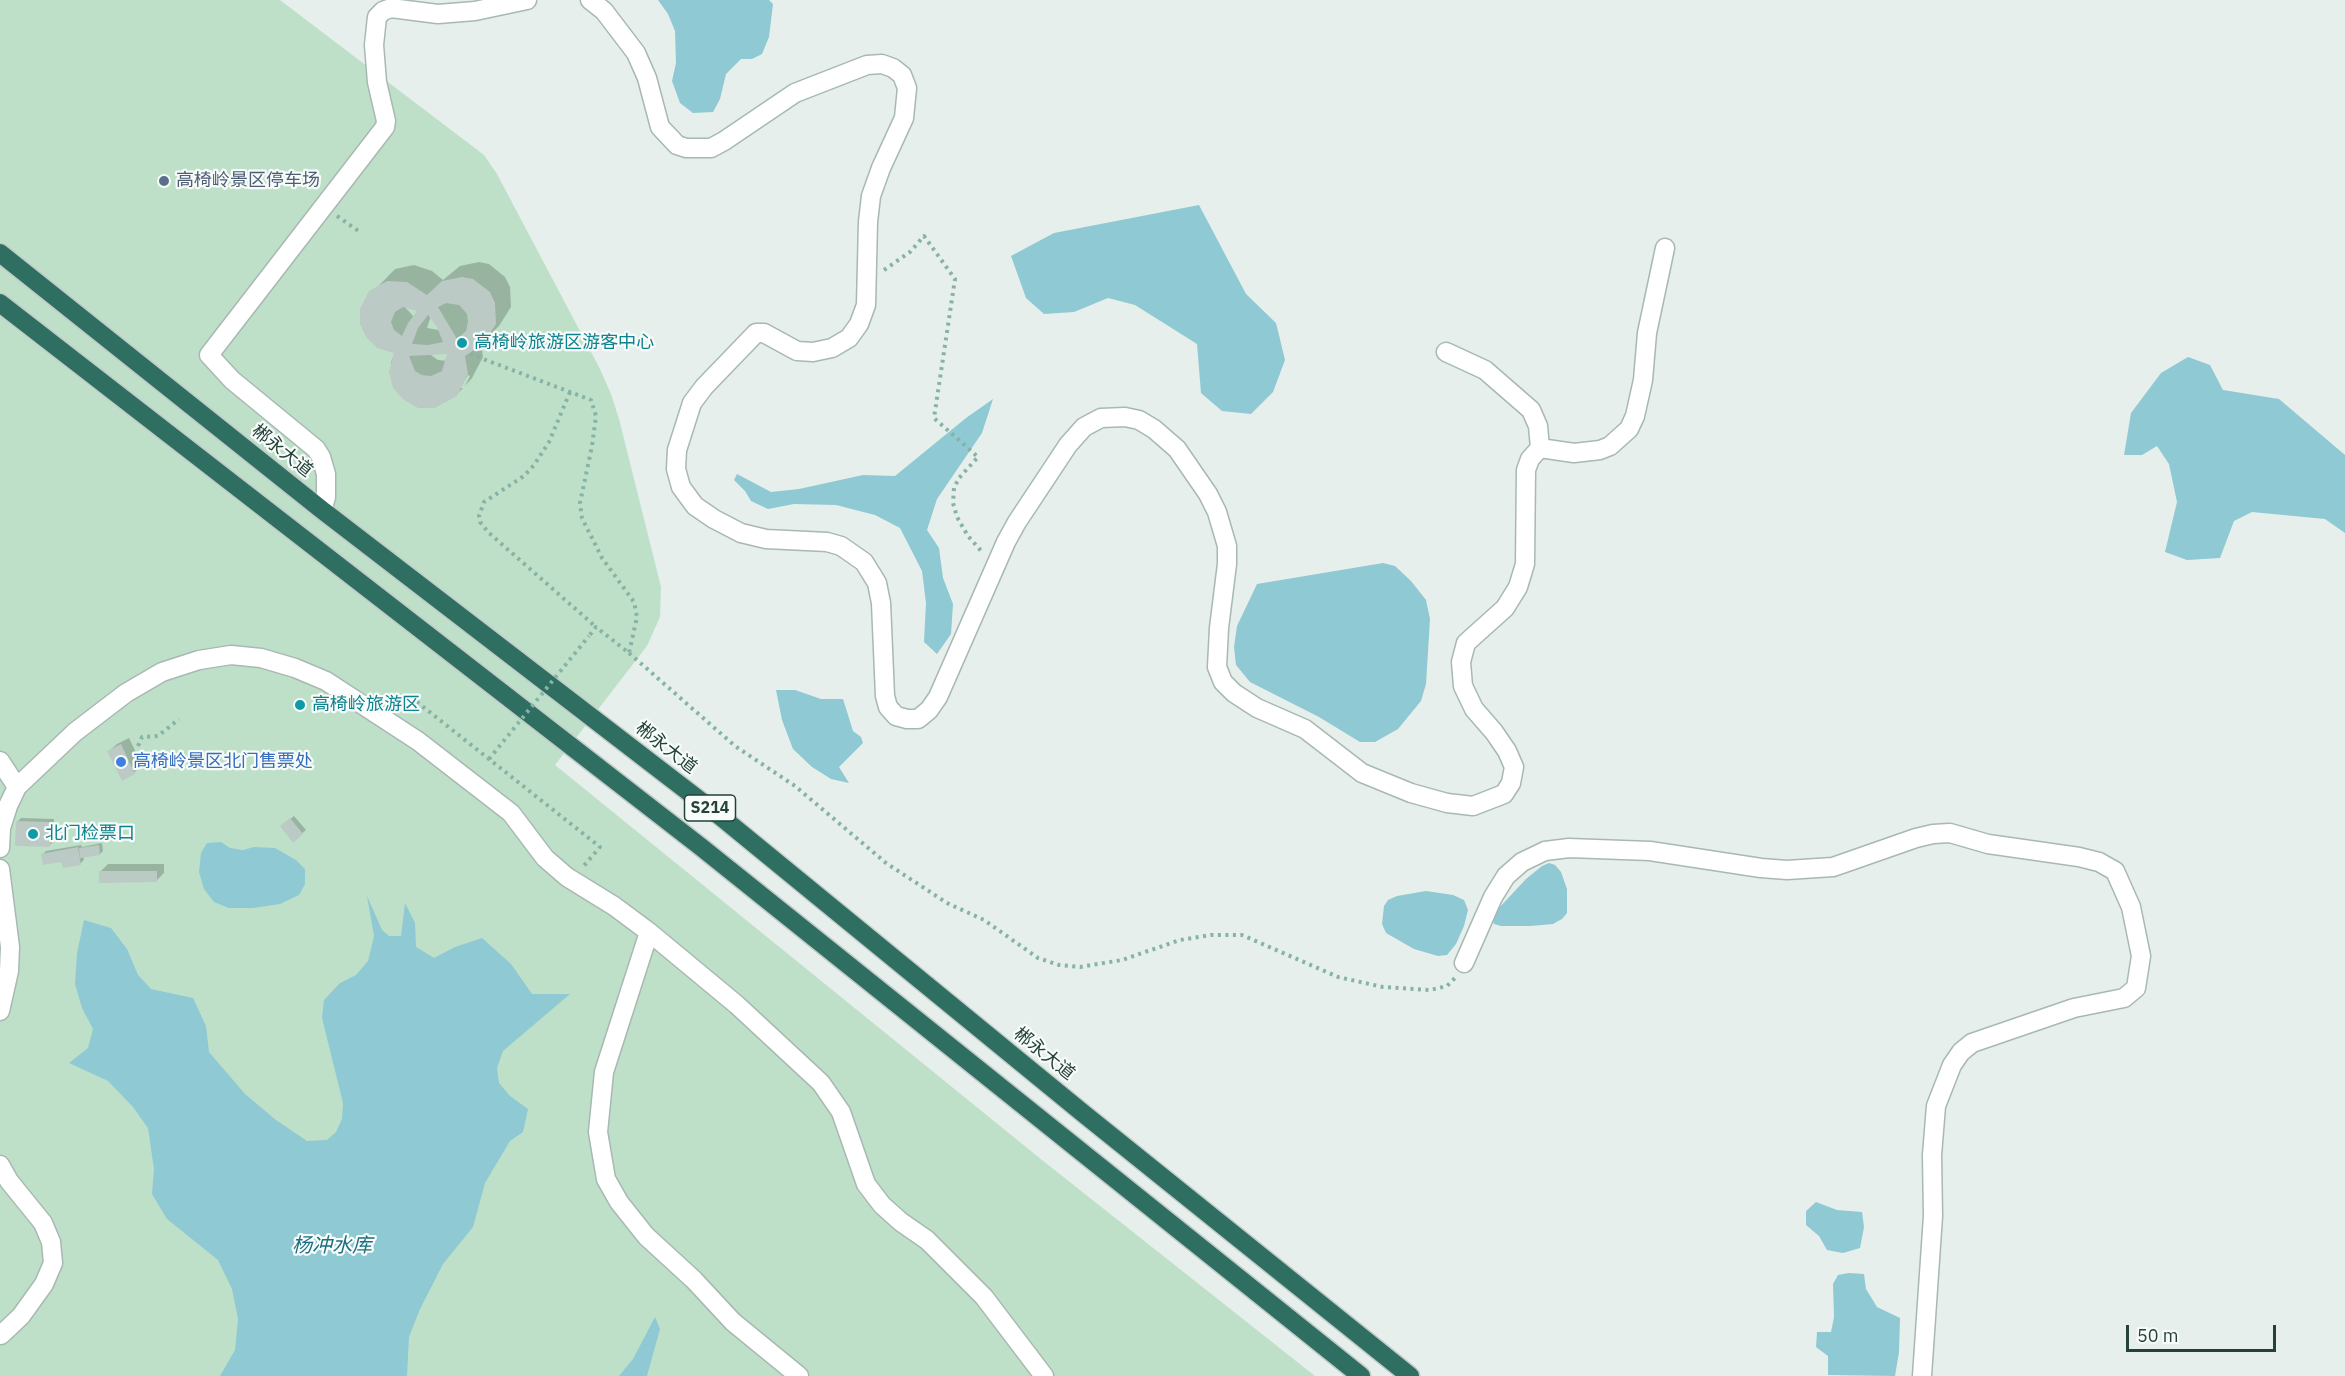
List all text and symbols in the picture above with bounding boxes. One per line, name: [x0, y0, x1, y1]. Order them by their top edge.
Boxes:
place label: 高椅岭景区停车场: [176, 170, 320, 192]
marker: 高椅岭景区停车场: [157, 174, 171, 188]
place label: 高椅岭旅游区游客中心: [474, 332, 654, 354]
marker: 高椅岭旅游区游客中心: [455, 336, 469, 350]
street label: 郴永大道: [247, 420, 317, 482]
place label: 高椅岭旅游区: [312, 694, 420, 716]
marker: 高椅岭旅游区: [293, 698, 307, 712]
street label: 郴永大道: [631, 717, 701, 779]
place label: 高椅岭景区北门售票处: [133, 751, 313, 773]
marker: 高椅岭景区北门售票处: [114, 755, 128, 769]
road number: S214: [684, 795, 736, 821]
place label: 北门检票口: [45, 823, 135, 845]
marker: 北门检票口: [26, 827, 40, 841]
street label: 郴永大道: [1009, 1023, 1079, 1085]
water label: 杨冲水库: [292, 1234, 372, 1258]
scale bar: [2129, 1313, 2279, 1351]
text: 50 m: [2137, 1324, 2179, 1347]

